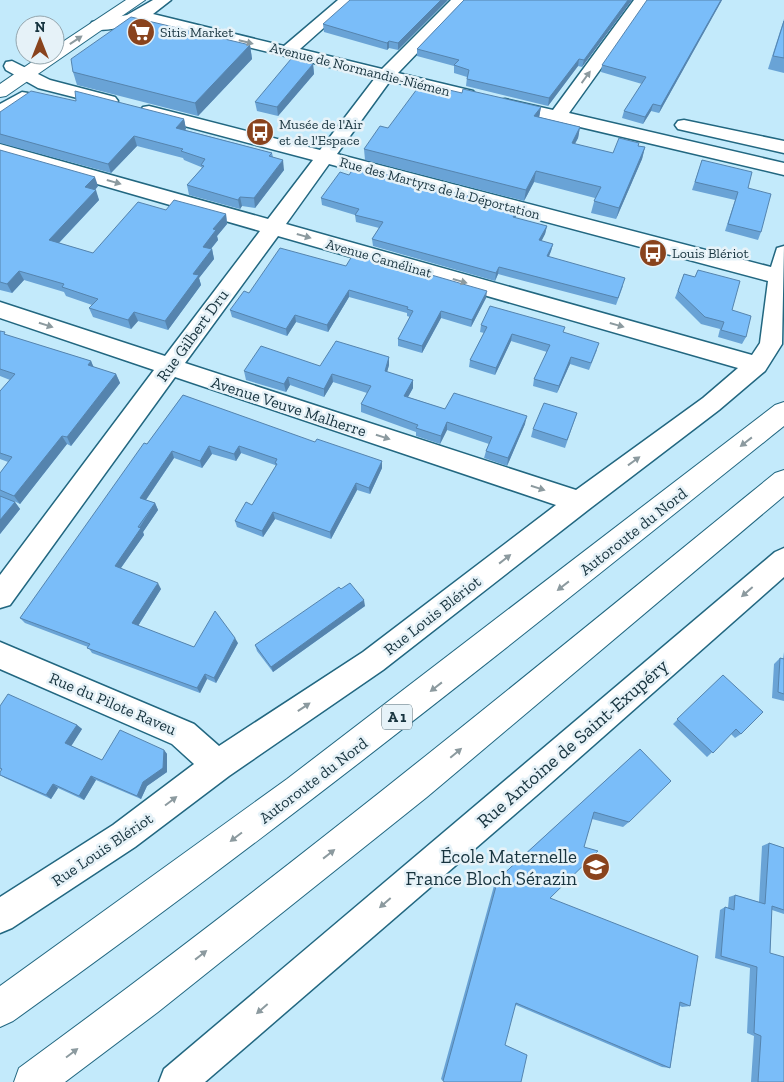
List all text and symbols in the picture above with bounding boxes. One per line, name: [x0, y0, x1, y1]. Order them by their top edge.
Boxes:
north arrow: [15, 15, 65, 65]
supermarket icon: Sitis Market: [126, 17, 156, 47]
text: N: [35, 19, 46, 36]
place label: Sitis Market: [160, 24, 234, 41]
one-way arrow: [70, 35, 83, 45]
one-way arrow: [238, 38, 253, 46]
street label: Avenue de Normandie-Niémen: [268, 39, 452, 100]
one-way arrow: [581, 70, 591, 84]
place label: Musée de l'Air et de l'Espace: [279, 116, 363, 149]
bus stop icon: Musée de l'Air et de l'Espace: [245, 117, 275, 147]
street label: Rue des Martyrs de la Déportation: [338, 154, 542, 223]
one-way arrow: [107, 179, 122, 187]
one-way arrow: [297, 233, 312, 241]
street label: Avenue Camélinat: [324, 235, 435, 282]
bus stop icon: Louis Blériot: [638, 238, 668, 268]
place label: Louis Blériot: [672, 245, 750, 262]
one-way arrow: [453, 277, 468, 285]
street label: Rue Gilbert Dru: [153, 286, 232, 385]
one-way arrow: [39, 322, 54, 329]
one-way arrow: [609, 322, 624, 330]
street label: Avenue Veuve Malherre: [209, 372, 369, 441]
one-way arrow: [376, 433, 391, 441]
one-way arrow: [739, 437, 753, 447]
one-way arrow: [627, 455, 640, 466]
street label: Autoroute du Nord: [576, 484, 691, 579]
one-way arrow: [530, 485, 545, 492]
one-way arrow: [498, 554, 512, 564]
street label: Rue Louis Blériot: [380, 572, 485, 659]
one-way arrow: [556, 581, 570, 591]
one-way arrow: [741, 586, 753, 597]
street label: Rue Antoine de Saint-Exupéry: [472, 654, 673, 833]
street label: Rue du Pilote Raveu: [46, 668, 179, 739]
one-way arrow: [429, 681, 442, 692]
one-way arrow: [297, 703, 310, 712]
road number: A 1: [382, 704, 412, 730]
street label: Autoroute du Nord: [255, 733, 371, 827]
one-way arrow: [450, 748, 462, 759]
one-way arrow: [164, 795, 177, 806]
street label: Rue Louis Blériot: [48, 809, 156, 890]
one-way arrow: [230, 832, 243, 843]
place label: École Maternelle France Bloch Sérazin: [405, 845, 577, 890]
one-way arrow: [322, 849, 335, 860]
school or university icon: École Maternelle France Bloch Sérazin: [581, 852, 611, 882]
one-way arrow: [379, 897, 391, 909]
one-way arrow: [194, 949, 207, 960]
one-way arrow: [256, 1003, 268, 1015]
one-way arrow: [65, 1048, 79, 1058]

